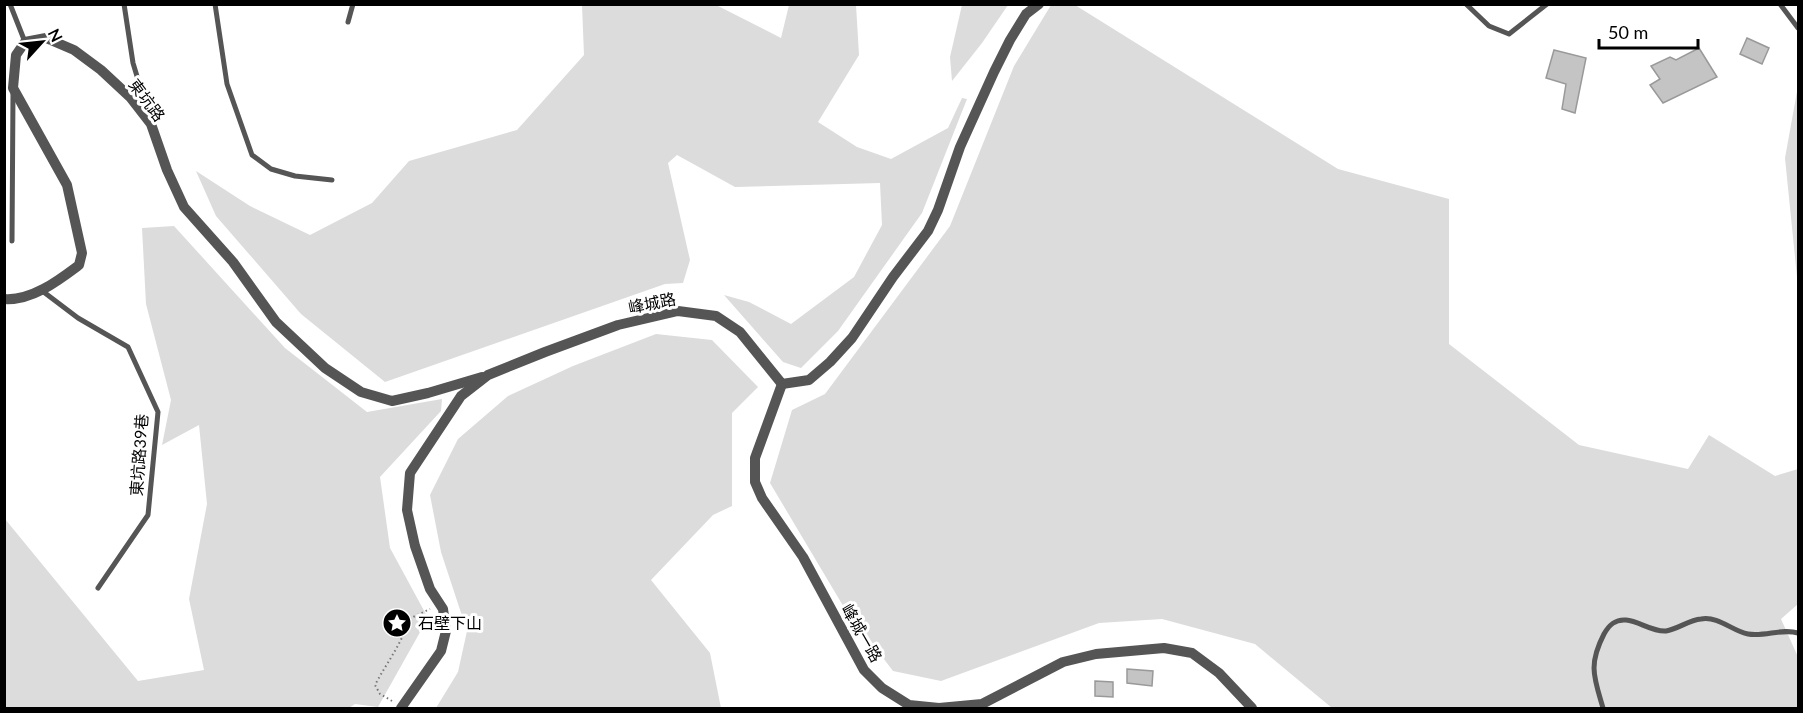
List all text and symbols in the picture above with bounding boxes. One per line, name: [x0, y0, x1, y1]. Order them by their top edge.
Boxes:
north arrow: [12, 12, 72, 72]
scale bar: [1599, 12, 1698, 50]
text: 50 m: [1608, 21, 1648, 43]
text: N: [45, 25, 67, 45]
street label: 東坑路: [125, 75, 169, 125]
street label: 峰城路: [627, 289, 677, 316]
street label: 東坑路39巷: [126, 413, 151, 497]
street label: 峰城一路: [838, 600, 887, 665]
place icon: 石壁下山: [381, 607, 413, 639]
place label: 石壁下山: [418, 613, 482, 632]

